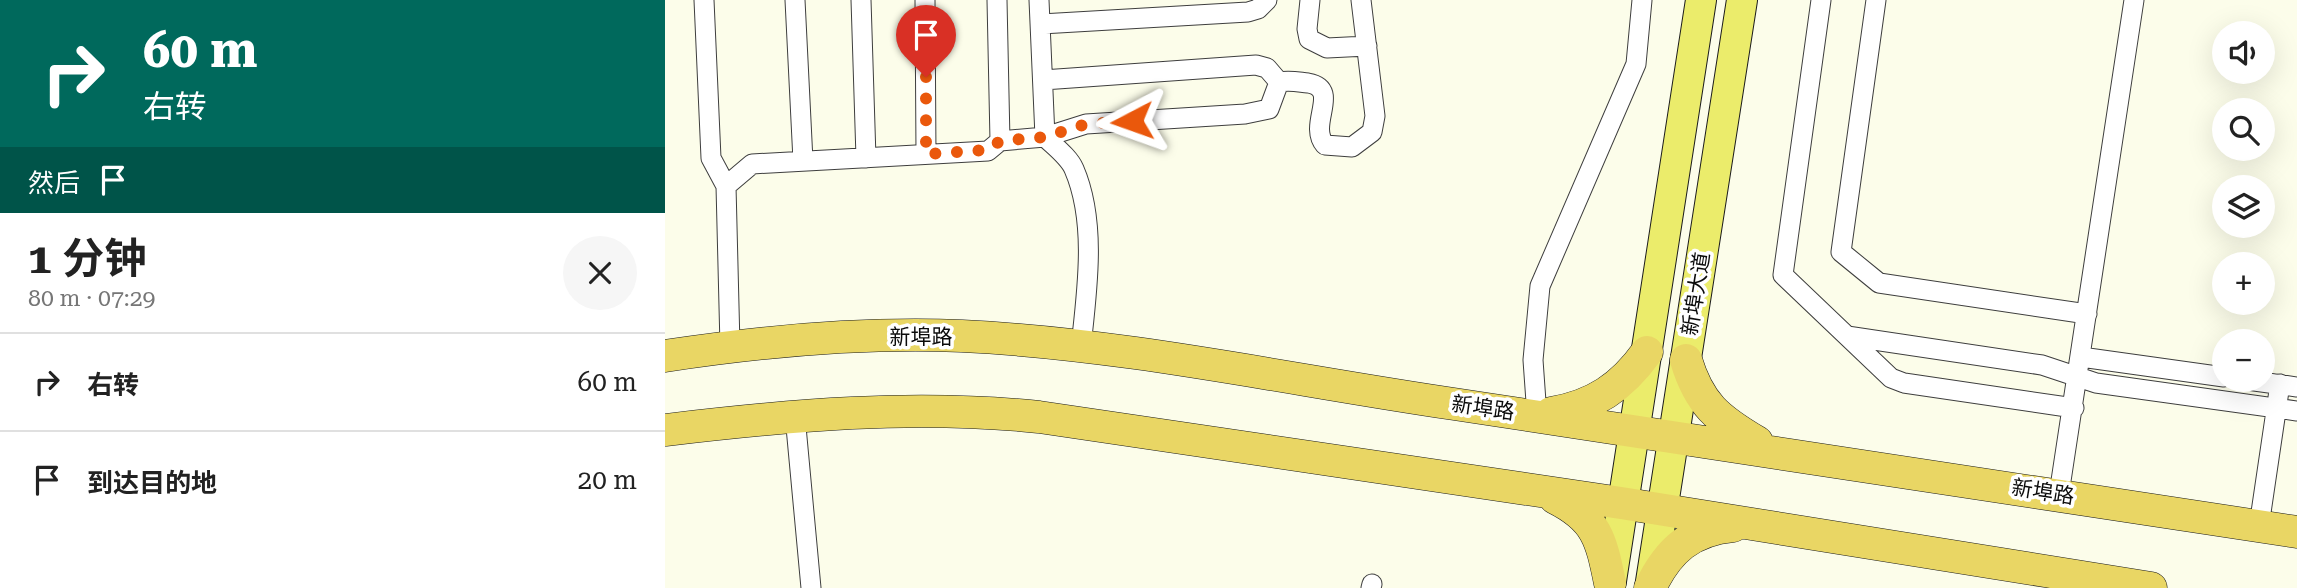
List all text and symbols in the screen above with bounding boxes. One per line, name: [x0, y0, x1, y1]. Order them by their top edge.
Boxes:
pin: [896, 5, 956, 77]
icon: arrive: [907, 16, 945, 54]
map controls: [2212, 21, 2275, 392]
button: sound: [2212, 21, 2275, 84]
text: 60 m: [143, 22, 258, 79]
icon: right: [28, 28, 119, 119]
position arrow: [1095, 84, 1169, 158]
text: 右转: [143, 88, 207, 126]
button: search: [2212, 98, 2275, 161]
icon: arrive: [94, 161, 132, 199]
text: 然后: [28, 168, 80, 198]
button: layers: [2212, 175, 2275, 238]
text: 1 分钟: [28, 234, 146, 283]
button: close: [563, 236, 637, 310]
street label: 新埠大道: [1678, 251, 1714, 337]
button: +: [2212, 252, 2275, 315]
text: 80 m · 07:29: [28, 285, 155, 312]
street label: 新埠路: [890, 325, 953, 349]
button: −: [2212, 329, 2275, 392]
icon: right: [28, 363, 66, 401]
text: 60 m: [578, 367, 637, 397]
text: 右转: [87, 370, 139, 400]
street label: 新埠路: [1450, 392, 1516, 424]
icon: arrive: [28, 461, 66, 499]
text: 20 m: [578, 465, 637, 495]
text: 到达目的地: [87, 468, 217, 498]
street label: 新埠路: [2010, 475, 2076, 509]

